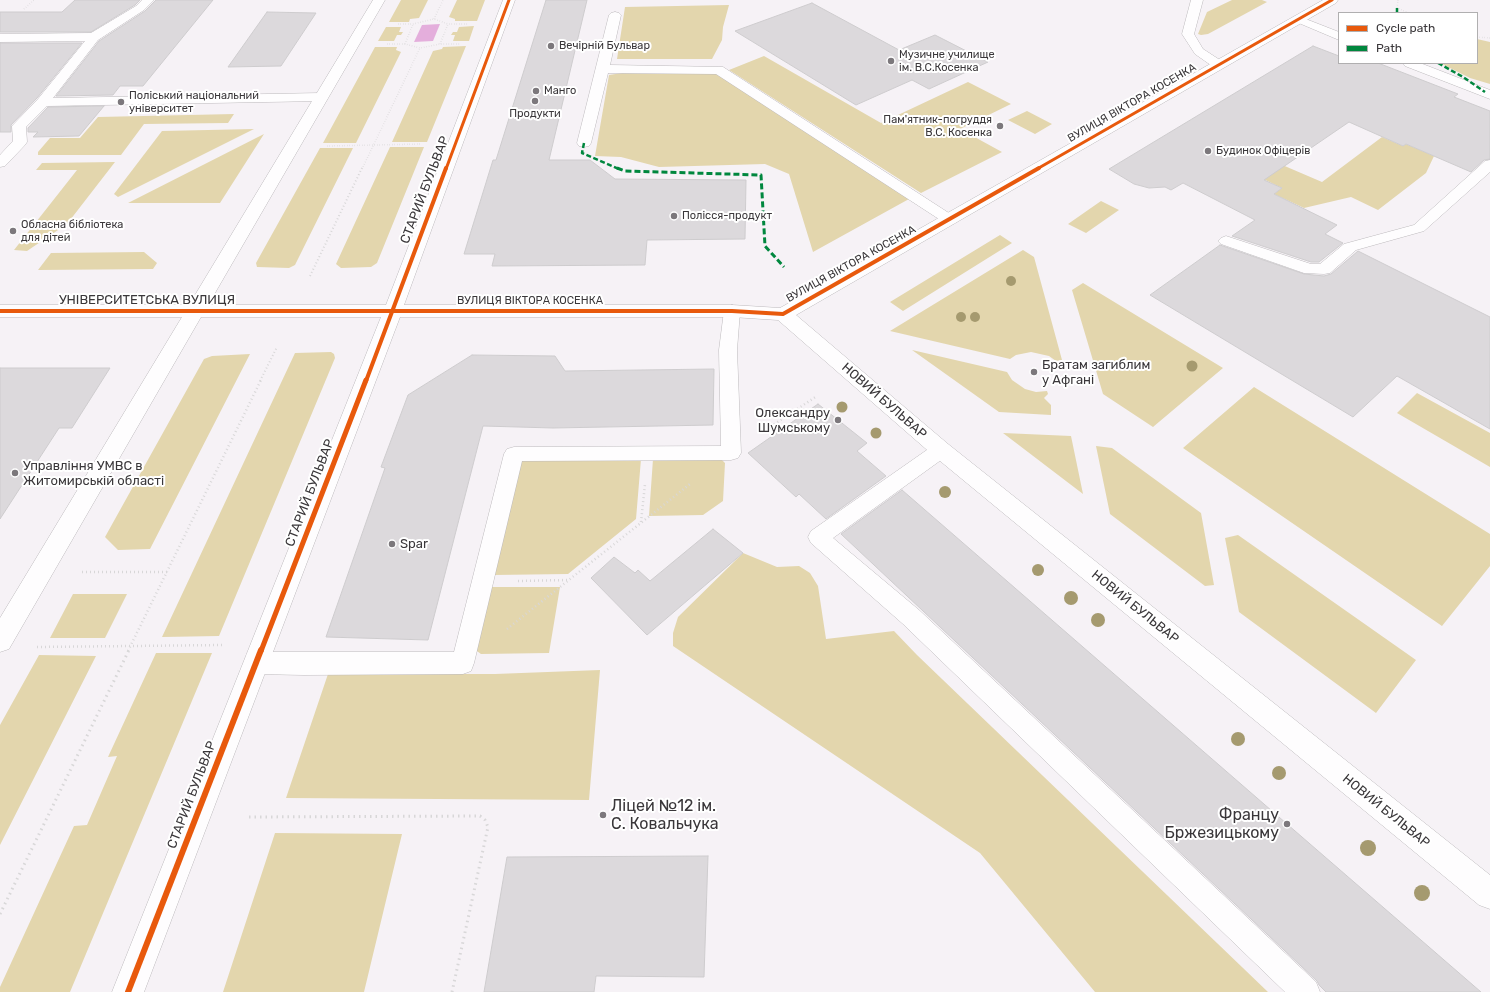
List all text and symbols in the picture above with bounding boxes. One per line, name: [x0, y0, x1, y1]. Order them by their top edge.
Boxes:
legend: [1338, 12, 1478, 64]
text: Cycle path: [1376, 21, 1435, 35]
place label: Вечірній Бульвар: [559, 39, 650, 53]
marker: Вечірній Бульвар: [546, 41, 556, 51]
text: Path: [1376, 41, 1402, 55]
place label: Музичне училище ім. В.С.Косенка: [899, 48, 995, 74]
marker: Музичне училище ім. В.С.Косенка: [886, 56, 896, 66]
street label: ВУЛИЦЯ ВІКТОРА КОСЕНКА: [1065, 61, 1199, 145]
place label: Манго: [544, 84, 576, 98]
marker: Манго: [531, 86, 541, 96]
place label: Поліський національний університет: [129, 89, 259, 115]
marker: Продукти: [530, 96, 540, 106]
marker: Поліський національний університет: [116, 97, 126, 107]
place label: Продукти: [509, 107, 561, 121]
place label: Пам'ятник-погруддя В.С. Косенка: [883, 113, 992, 139]
marker: Пам'ятник-погруддя В.С. Косенка: [995, 121, 1005, 131]
street label: СТАРИЙ БУЛЬВАР: [397, 134, 453, 246]
place label: Будинок Офіцерів: [1216, 144, 1310, 158]
marker: Будинок Офіцерів: [1203, 146, 1213, 156]
place label: Полісся-продукт: [682, 209, 772, 223]
marker: Полісся-продукт: [669, 211, 679, 221]
place label: Обласна бібліотека для дітей: [21, 218, 123, 244]
street label: ВУЛИЦЯ ВІКТОРА КОСЕНКА: [784, 223, 918, 305]
marker: Обласна бібліотека для дітей: [8, 226, 18, 236]
street label: УНІВЕРСИТЕТСЬКА ВУЛИЦЯ: [59, 292, 235, 308]
street label: ВУЛИЦЯ ВІКТОРА КОСЕНКА: [457, 294, 603, 308]
place label: Братам загиблим у Афгані: [1042, 357, 1150, 388]
street label: НОВИЙ БУЛЬВАР: [838, 360, 930, 442]
marker: Братам загиблим у Афгані: [1029, 367, 1039, 377]
place label: Олександру Шумському: [755, 405, 830, 436]
marker: Олександру Шумському: [833, 415, 843, 425]
street label: СТАРИЙ БУЛЬВАР: [282, 437, 338, 549]
place label: Управління УМВС в Житомирській області: [23, 458, 164, 489]
marker: Управління УМВС в Житомирській області: [10, 468, 20, 478]
place label: Spar: [400, 536, 428, 552]
marker: Spar: [387, 539, 397, 549]
street label: НОВИЙ БУЛЬВАР: [1088, 567, 1182, 647]
street label: СТАРИЙ БУЛЬВАР: [164, 739, 220, 851]
street label: НОВИЙ БУЛЬВАР: [1339, 771, 1433, 851]
place label: Ліцей №12 ім. С. Ковальчука: [611, 796, 719, 834]
place label: Францу Бржезицькому: [1165, 805, 1279, 843]
marker: Ліцей №12 ім. С. Ковальчука: [598, 810, 608, 820]
marker: Францу Бржезицькому: [1282, 819, 1292, 829]

